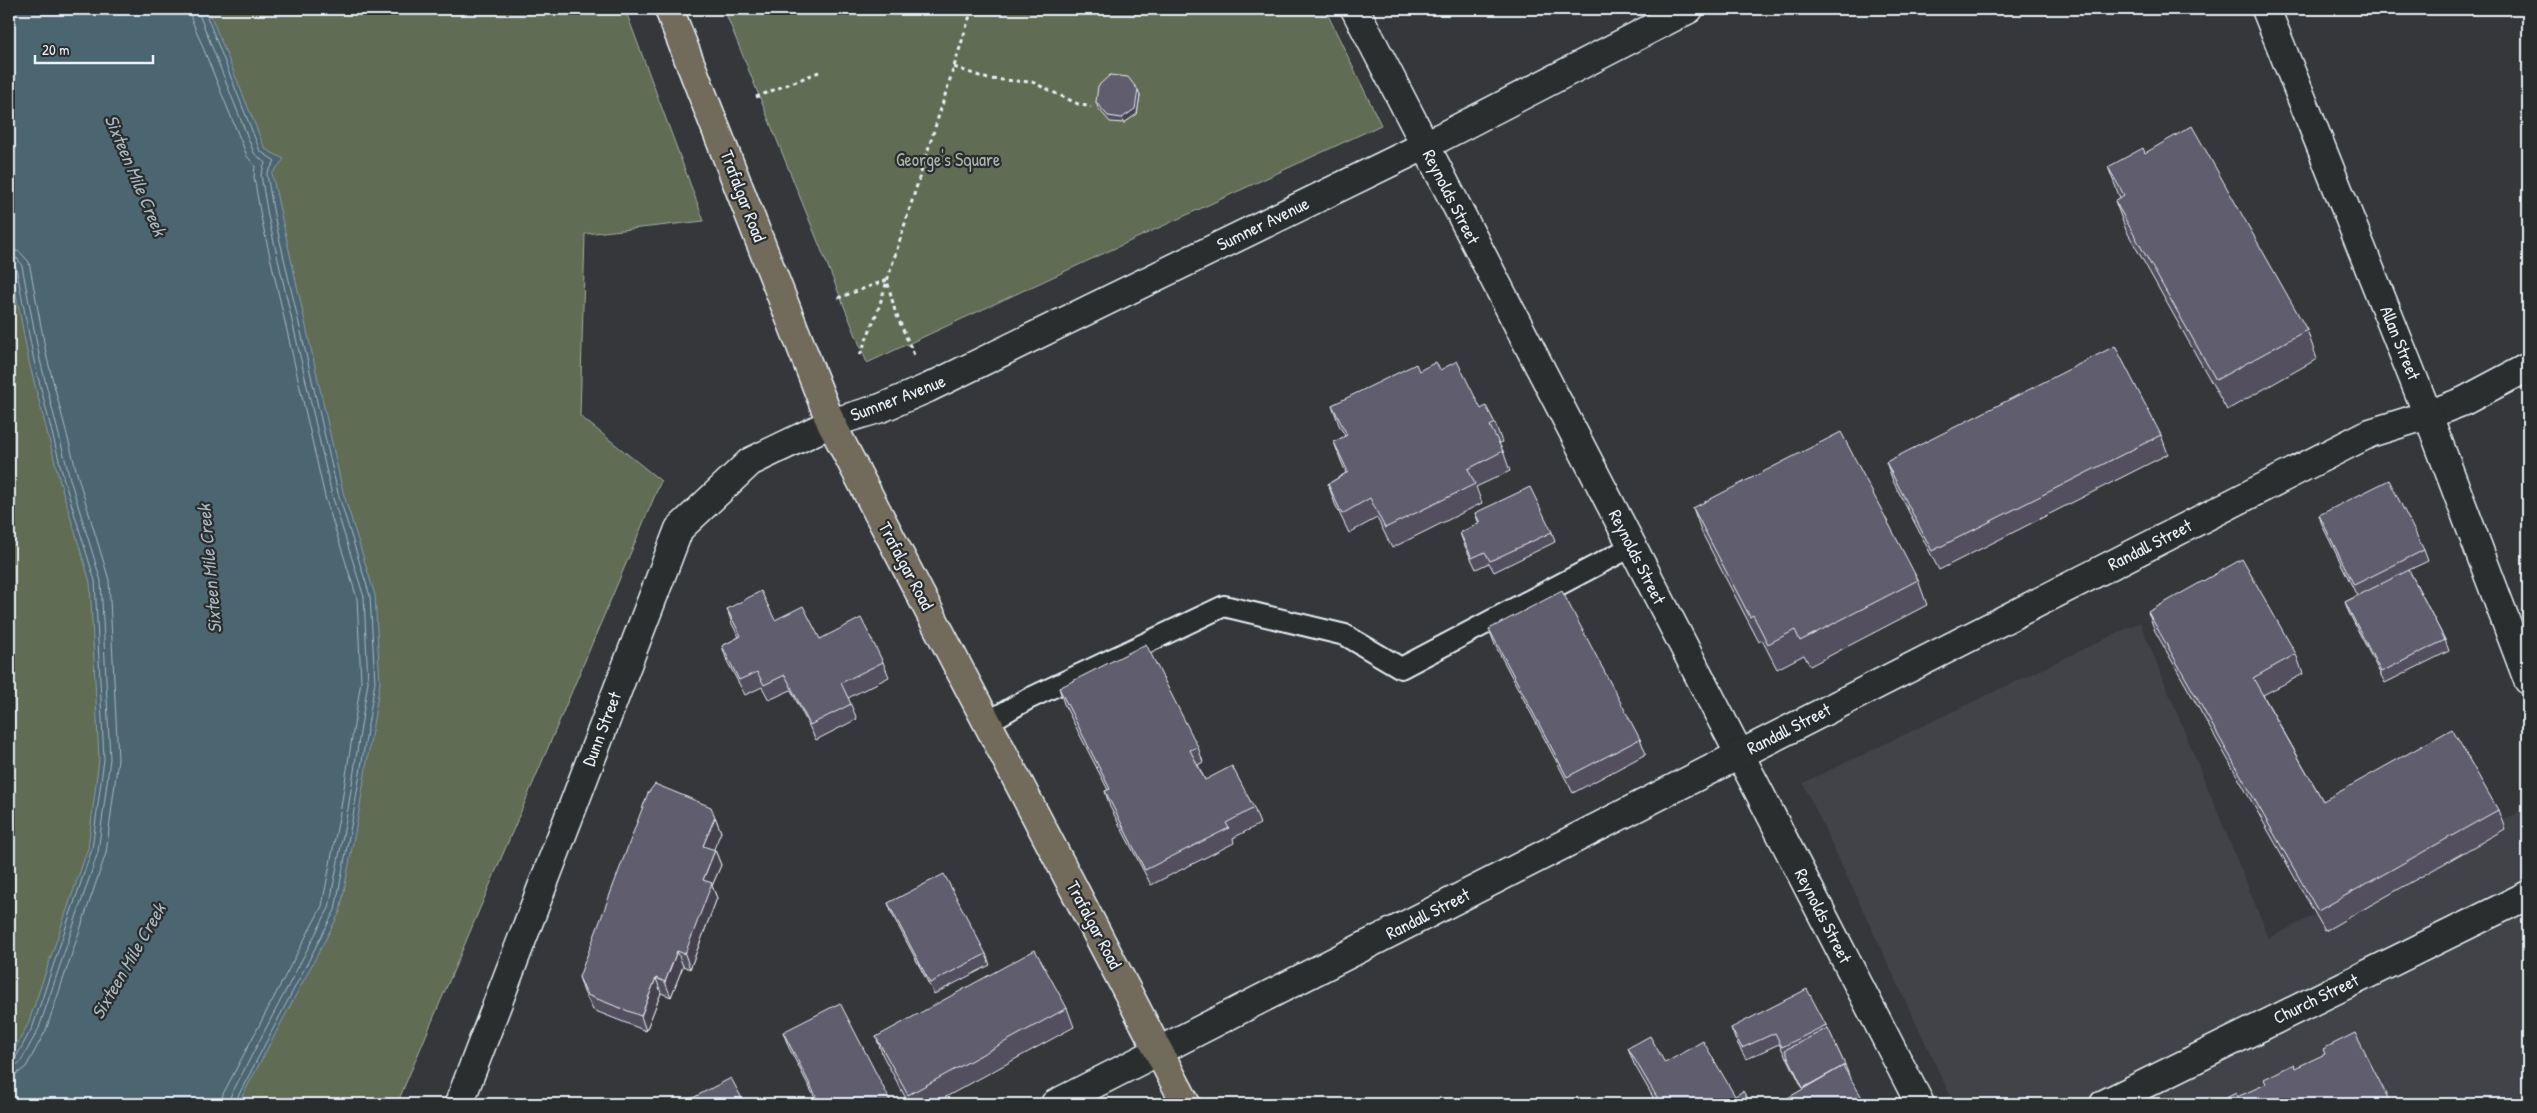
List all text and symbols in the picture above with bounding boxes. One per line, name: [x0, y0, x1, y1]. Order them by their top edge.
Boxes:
scale bar: [35, 32, 152, 64]
text: 20 m: [42, 39, 69, 60]
water label: Sixteen Mile Creek: [99, 110, 174, 242]
street label: Reynolds Street: [1417, 145, 1486, 249]
street label: Trafalgar Road: [715, 146, 772, 245]
park label: George's Square: [896, 147, 1000, 172]
street label: Sumner Avenue: [1212, 190, 1313, 257]
street label: Allan Street: [2374, 302, 2427, 384]
street label: Sumner Avenue: [847, 368, 949, 427]
water label: Sixteen Mile Creek: [190, 501, 228, 635]
street label: Reynolds Street: [1603, 505, 1672, 609]
street label: Randall Street: [2103, 512, 2197, 576]
street label: Trafalgar Road: [873, 517, 940, 614]
street label: Dunn Street: [576, 687, 627, 770]
street label: Randall Street: [1742, 696, 1836, 760]
street label: Reynolds Street: [1789, 864, 1858, 968]
street label: Trafalgar Road: [1061, 876, 1128, 973]
street label: Randall Street: [1381, 881, 1475, 945]
water label: Sixteen Mile Creek: [84, 897, 173, 1024]
street label: Church Street: [2269, 967, 2363, 1030]

